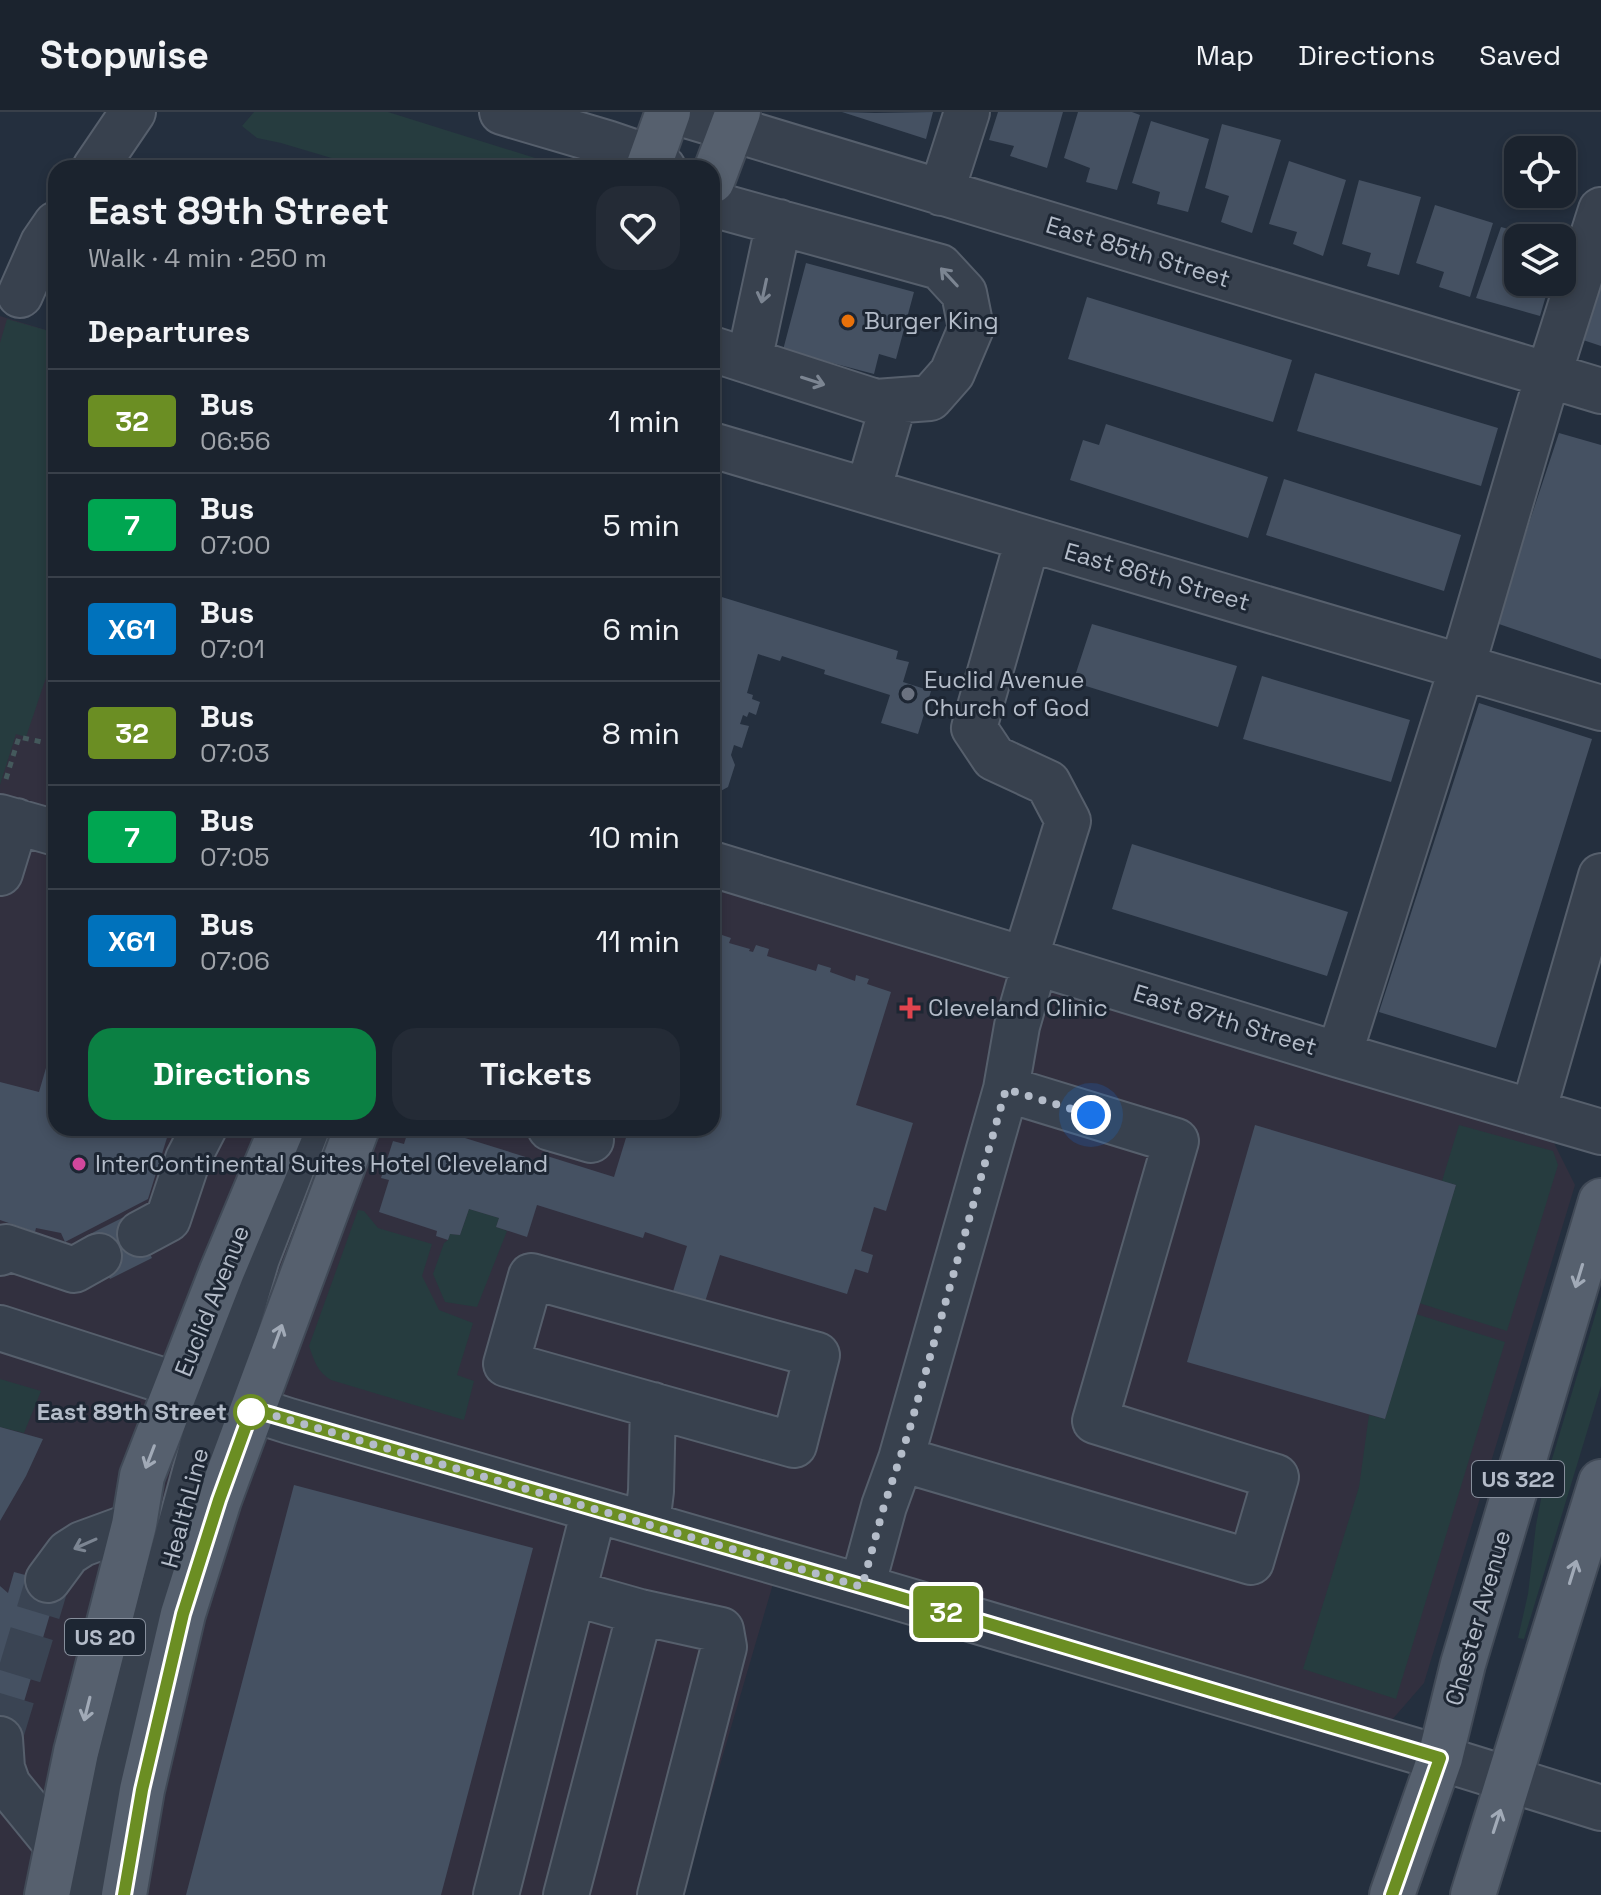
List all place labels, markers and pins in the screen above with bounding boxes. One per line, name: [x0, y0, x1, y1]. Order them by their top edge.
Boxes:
place label: Burger King: [864, 305, 999, 336]
marker: Burger King: [839, 312, 857, 330]
place label: Euclid Avenue Church of God: [924, 664, 1090, 723]
marker: Euclid Avenue Church of God: [899, 685, 917, 703]
place label: Cleveland Clinic: [928, 992, 1108, 1023]
marker: Cleveland Clinic: [899, 997, 921, 1019]
place label: InterContinental Suites Hotel Cleveland: [95, 1148, 548, 1179]
marker: InterContinental Suites Hotel Cleveland: [70, 1155, 88, 1173]
marker: East 89th Street: [234, 1395, 268, 1429]
place label: East 89th Street: [37, 1396, 227, 1427]

